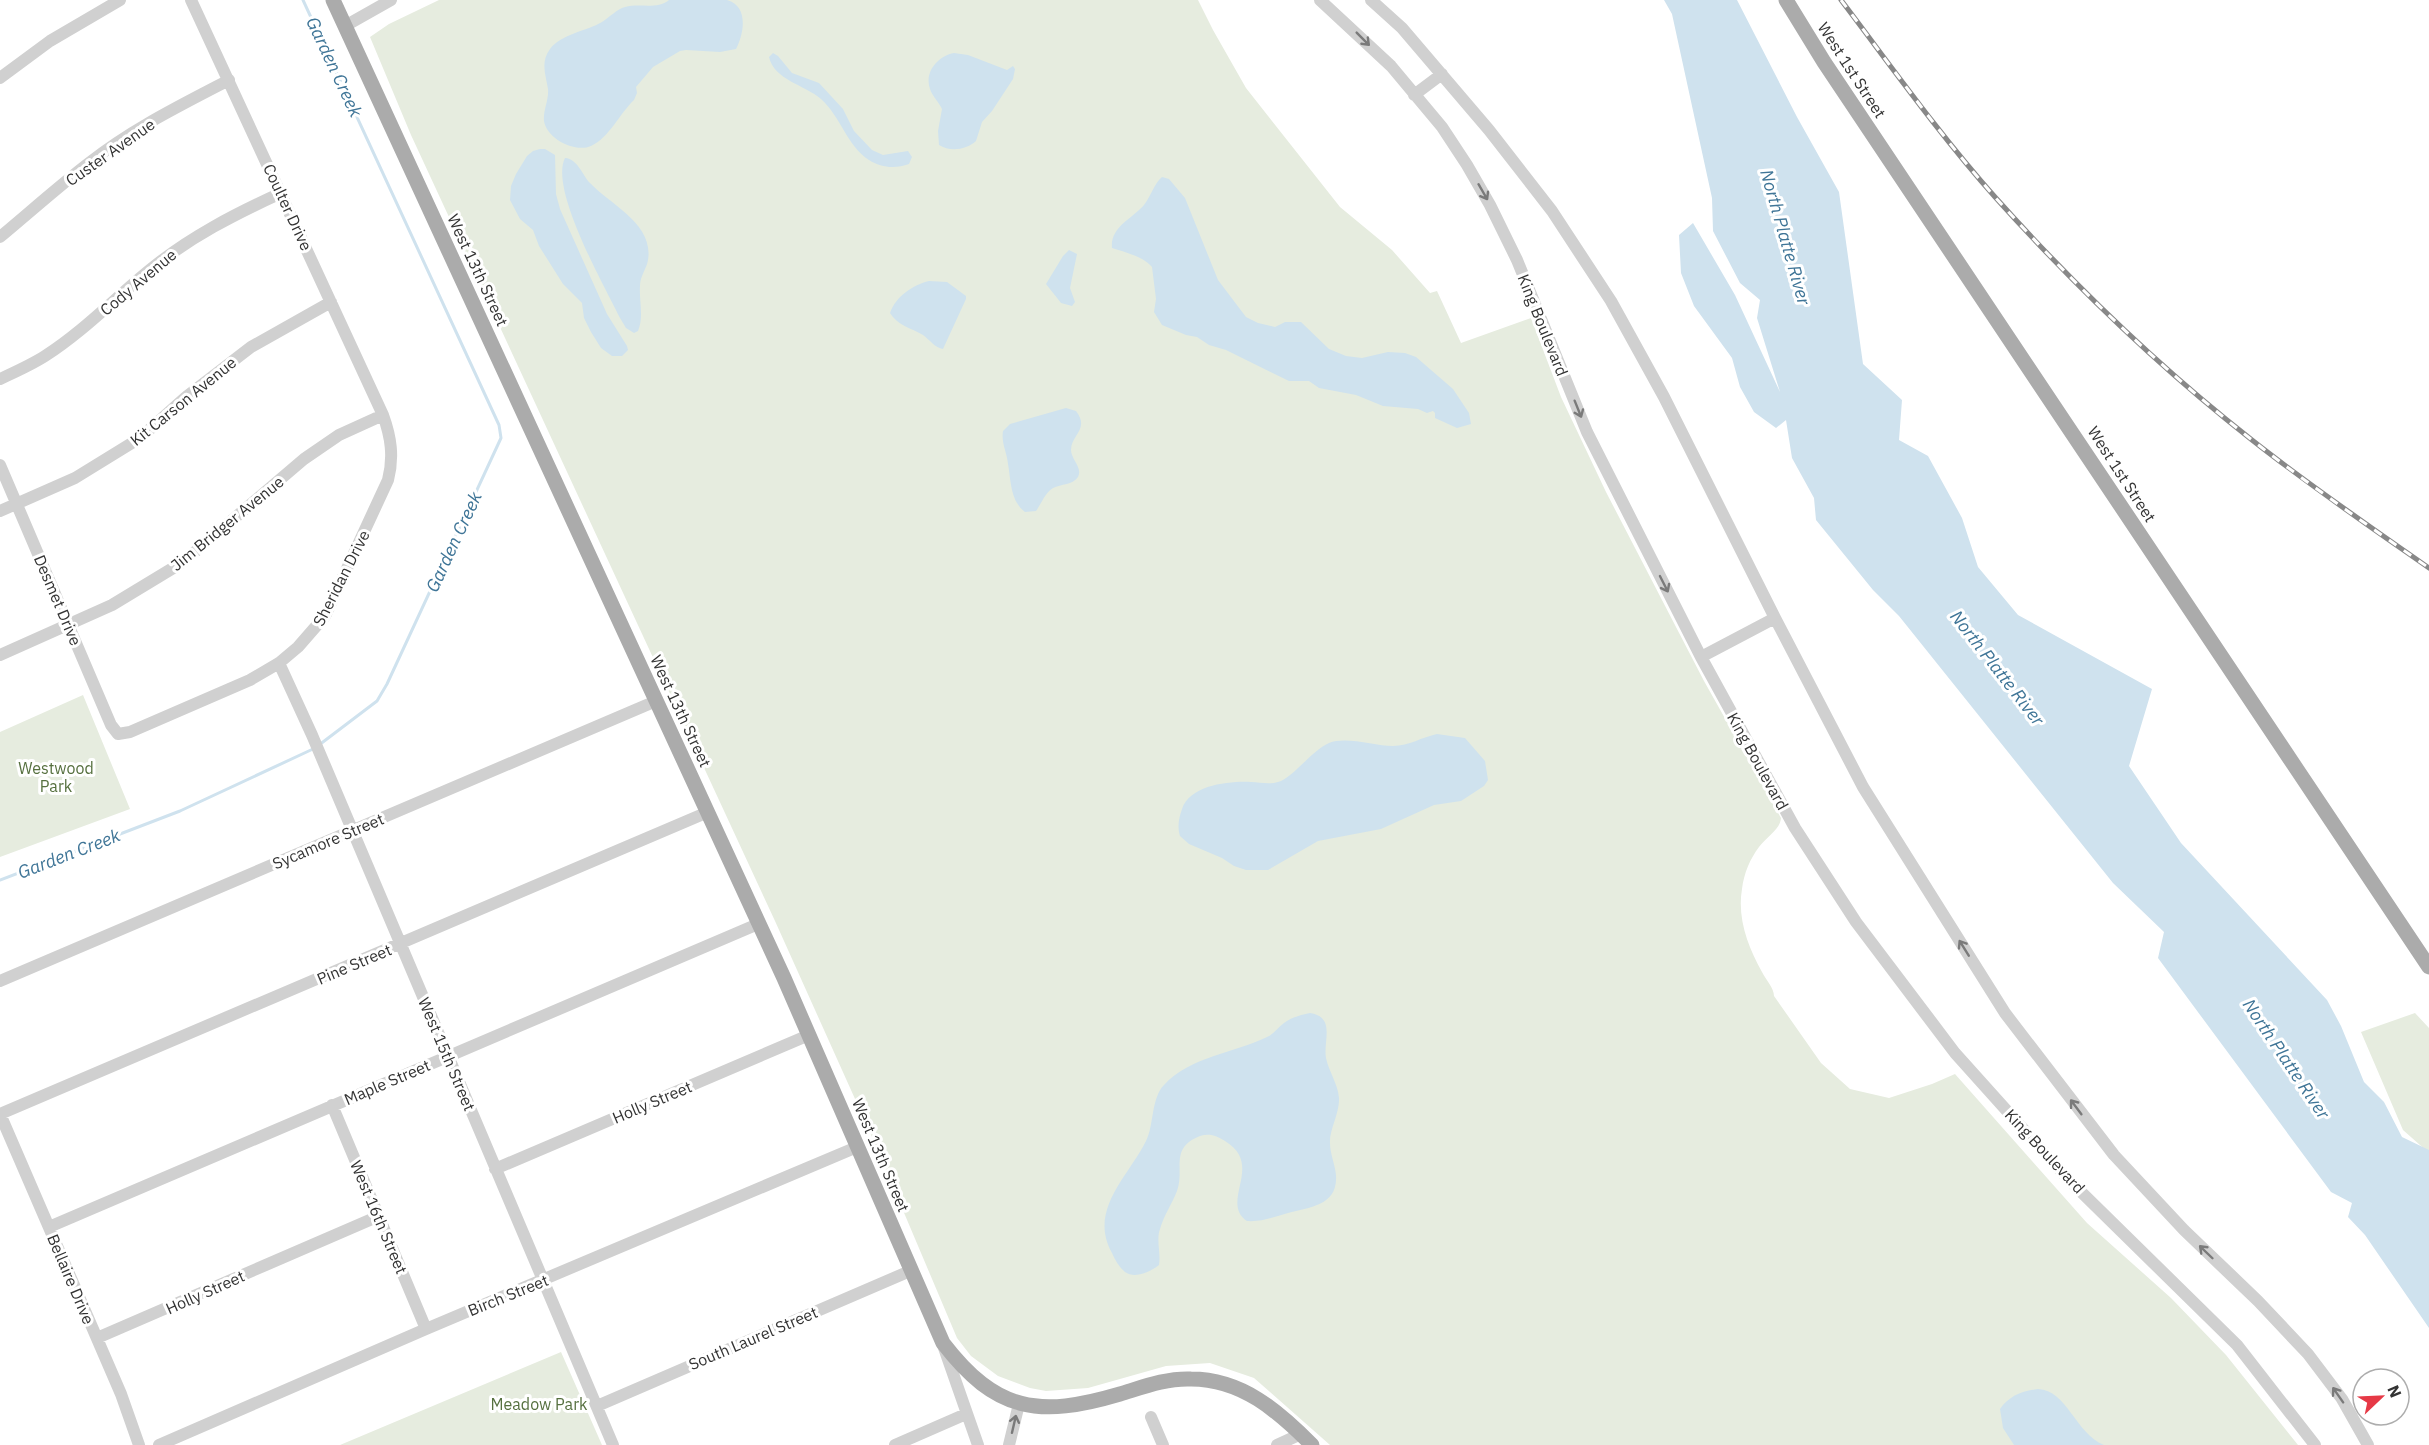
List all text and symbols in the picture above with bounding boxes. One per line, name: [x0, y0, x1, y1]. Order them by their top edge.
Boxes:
water label: Garden Creek: [301, 13, 368, 121]
street label: West 1st Street: [1814, 18, 1890, 122]
one-way arrow: [1356, 32, 1371, 46]
street label: Custer Avenue: [62, 114, 159, 190]
street label: Coulter Drive: [259, 160, 317, 254]
water label: North Platte River: [1755, 166, 1816, 308]
one-way arrow: [1477, 183, 1489, 200]
street label: West 13th Street: [443, 211, 513, 329]
street label: Cody Avenue: [96, 244, 180, 320]
street label: King Boulevard: [1513, 271, 1573, 379]
street label: Kit Carson Avenue: [126, 352, 240, 450]
one-way arrow: [1573, 399, 1584, 418]
street label: West 1st Street: [2084, 422, 2160, 526]
street label: Jim Bridger Avenue: [166, 471, 288, 575]
water label: Garden Creek: [420, 487, 487, 596]
street label: Sheridan Drive: [308, 527, 374, 629]
street label: Desmet Drive: [30, 552, 86, 649]
one-way arrow: [1659, 574, 1670, 592]
water label: North Platte River: [1945, 605, 2050, 730]
street label: West 13th Street: [646, 652, 716, 770]
street label: King Boulevard: [1723, 709, 1793, 813]
park label: Westwood Park: [18, 758, 94, 796]
street label: Sycamore Street: [269, 809, 387, 873]
water label: Garden Creek: [14, 823, 124, 884]
street label: Pine Street: [314, 939, 394, 989]
one-way arrow: [1957, 940, 1969, 957]
street label: West 15th Street: [414, 994, 480, 1114]
water label: North Platte River: [2238, 994, 2335, 1124]
street label: Maple Street: [341, 1055, 433, 1109]
street label: Holly Street: [609, 1076, 695, 1128]
street label: West 13th Street: [848, 1095, 914, 1215]
one-way arrow: [2070, 1099, 2083, 1115]
street label: King Boulevard: [2001, 1105, 2089, 1197]
street label: West 16th Street: [346, 1157, 412, 1277]
street label: Bellaire Drive: [43, 1231, 99, 1327]
one-way arrow: [2199, 1244, 2214, 1259]
street label: Holly Street: [162, 1266, 248, 1318]
street label: Birch Street: [465, 1270, 551, 1320]
street label: South Laurel Street: [686, 1302, 820, 1374]
north arrow: [2351, 1367, 2411, 1427]
text: N: [2383, 1382, 2406, 1400]
one-way arrow: [2332, 1387, 2344, 1403]
park label: Meadow Park: [491, 1394, 588, 1414]
one-way arrow: [1009, 1415, 1021, 1434]

